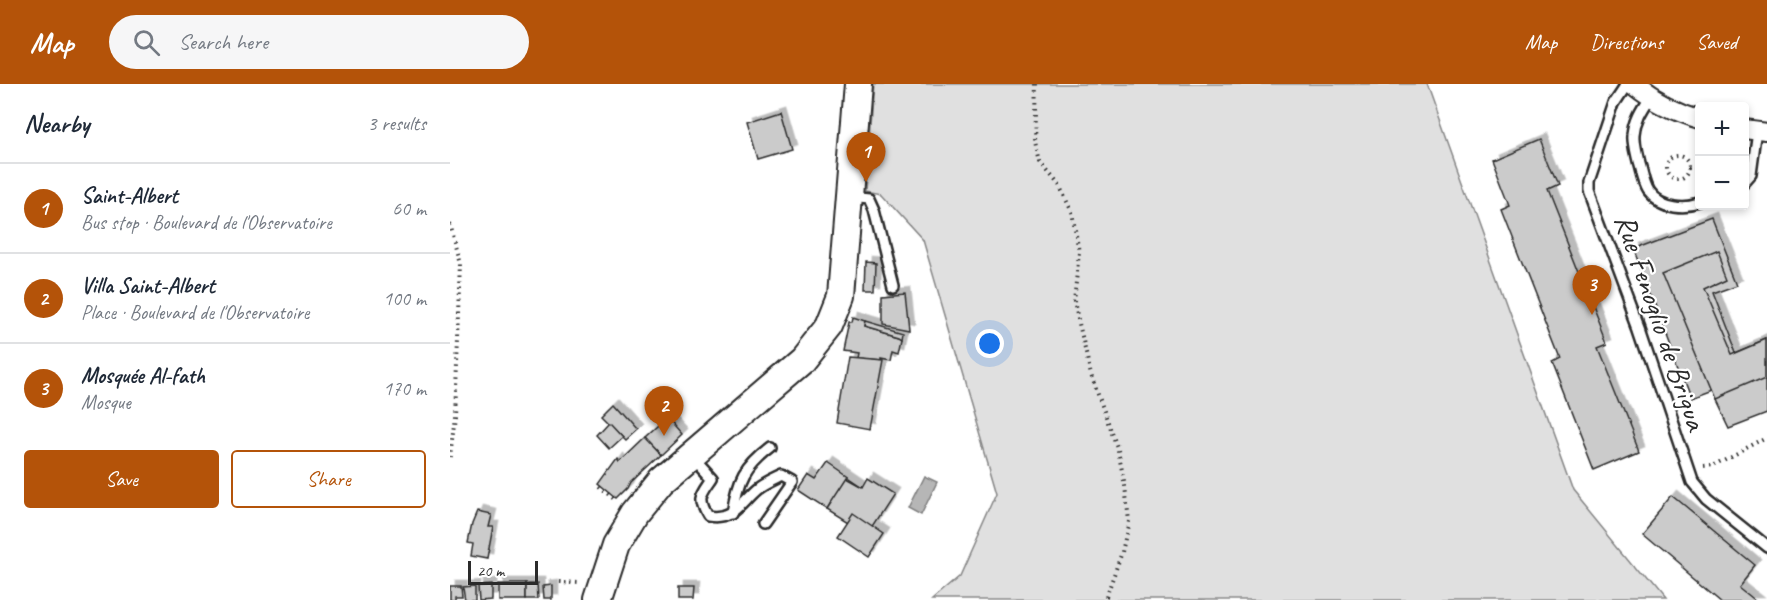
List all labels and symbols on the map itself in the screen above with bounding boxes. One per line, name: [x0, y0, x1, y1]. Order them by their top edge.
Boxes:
pin: 1: [846, 132, 886, 182]
street label: Rue Fenoglio de Brigua: [1606, 209, 1716, 437]
pin: 3: [1572, 266, 1612, 315]
your location: [975, 329, 1004, 358]
pin: 2: [644, 386, 684, 436]
scale bar: [468, 558, 538, 586]

